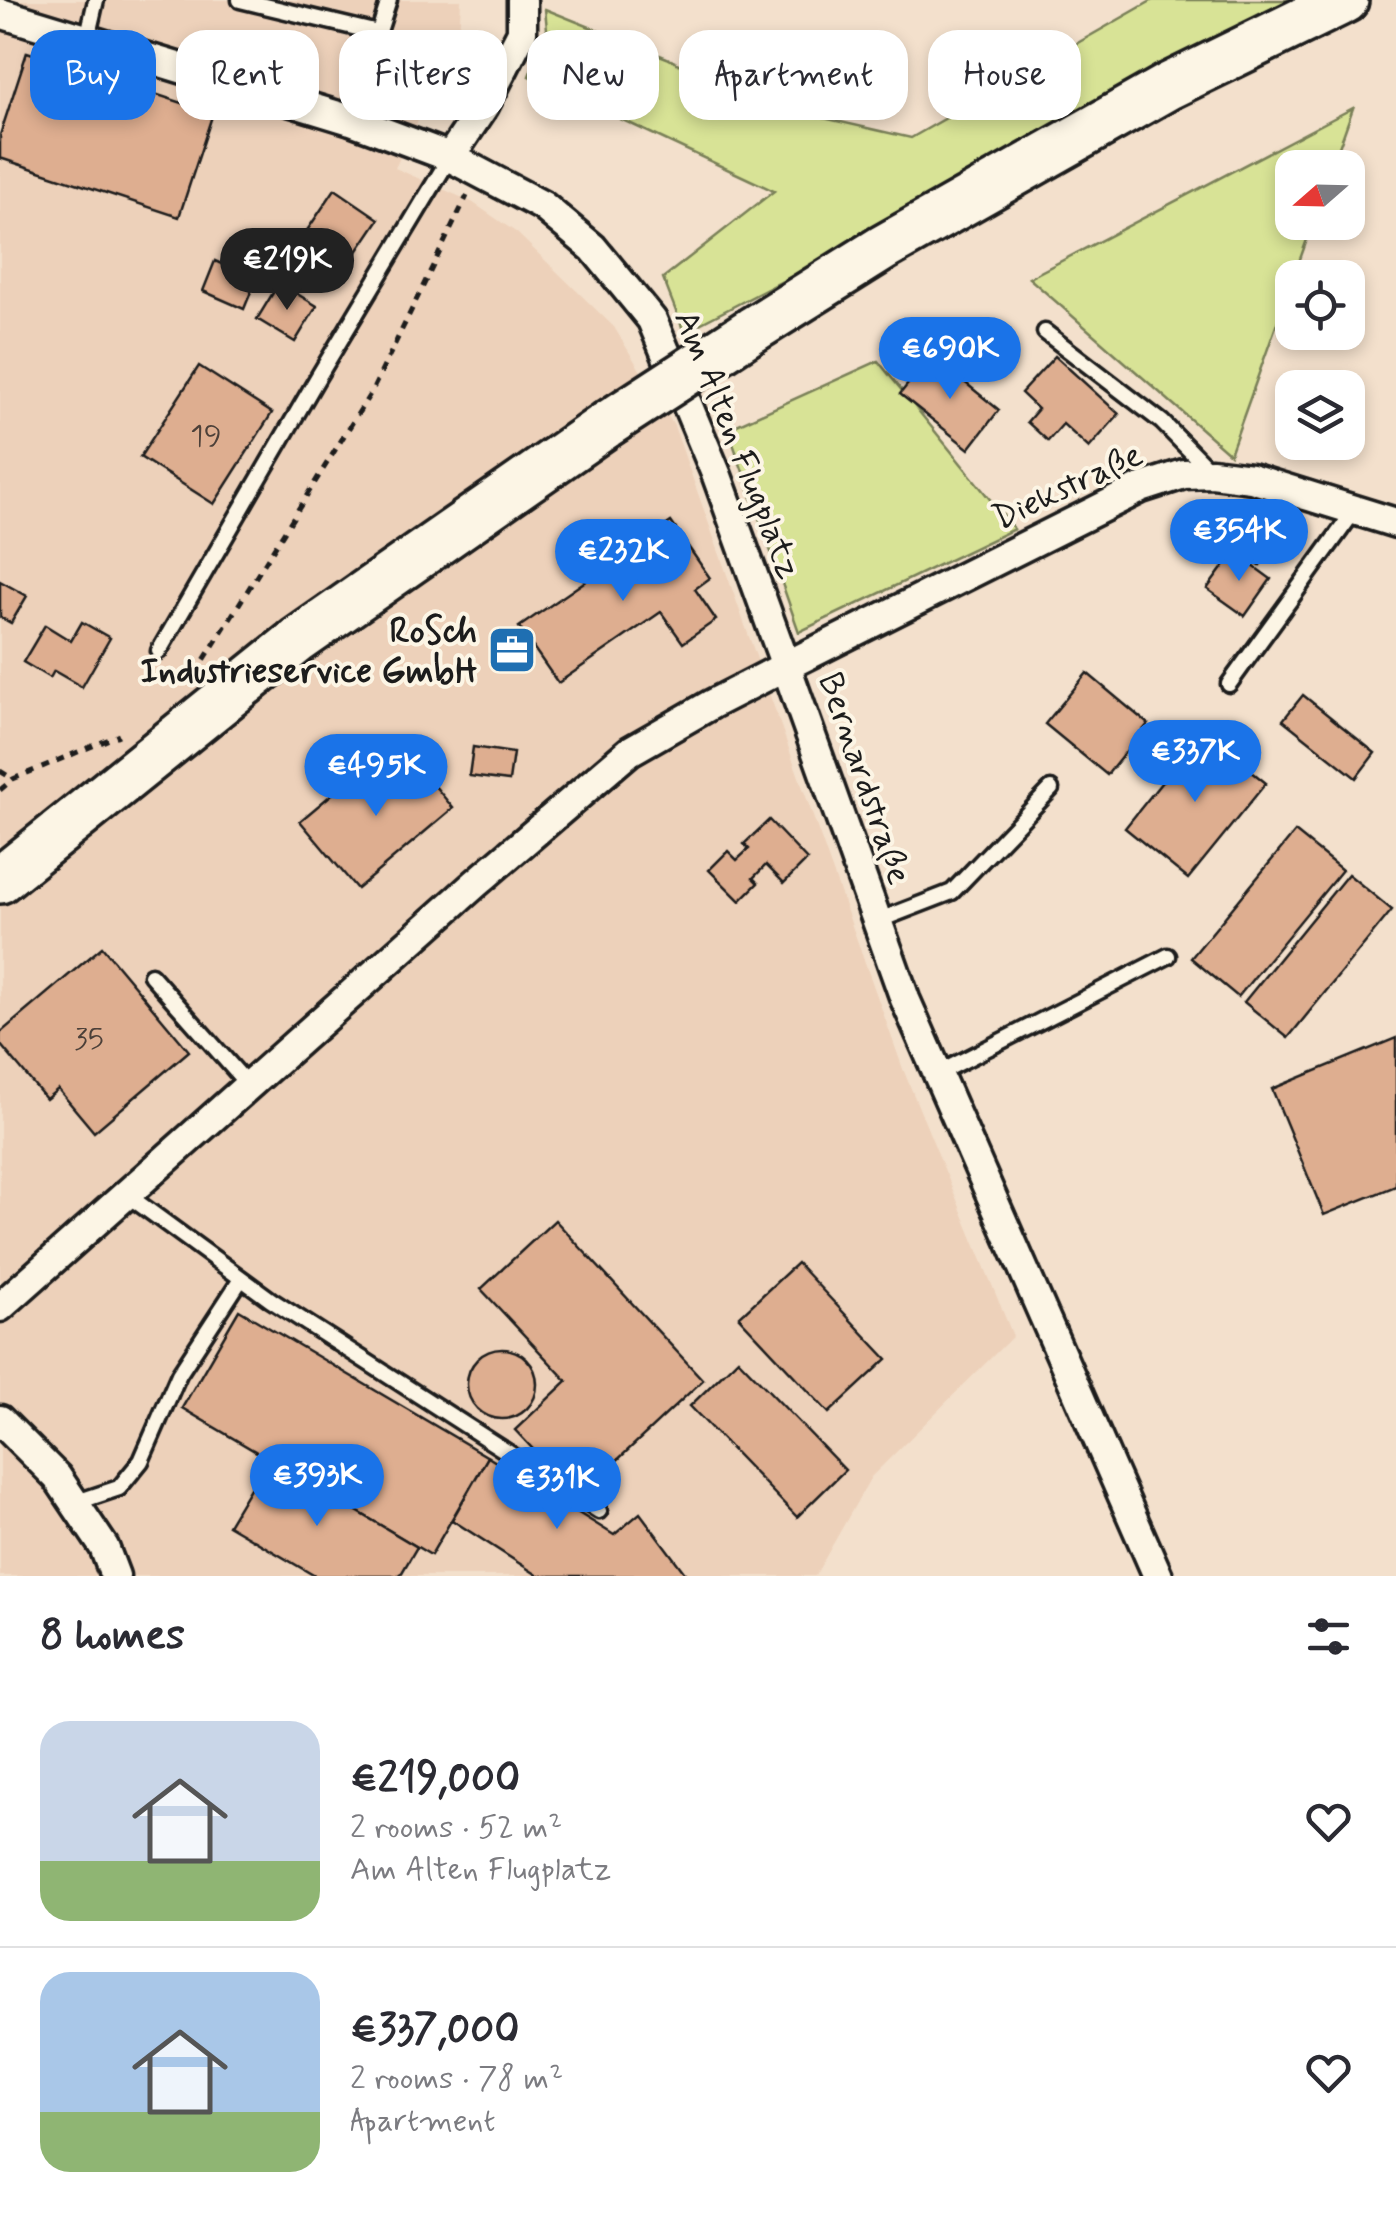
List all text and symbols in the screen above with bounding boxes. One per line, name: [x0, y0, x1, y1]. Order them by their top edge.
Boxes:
chip: Buy: [30, 30, 156, 120]
chip: Rent: [176, 30, 319, 120]
chip: Filters: [339, 30, 507, 120]
chip: New: [527, 30, 659, 120]
chip: Apartment: [679, 30, 908, 120]
chip: House: [928, 30, 1081, 120]
north arrow: [1275, 150, 1365, 240]
map controls: [1275, 150, 1365, 460]
pin: €219K: [217, 228, 357, 313]
text: €219K: [242, 239, 332, 281]
button: locate: [1275, 260, 1365, 350]
street label: Am Alten Flugplatz: [662, 304, 812, 586]
pin: €690K: [880, 317, 1020, 402]
text: €690K: [901, 328, 999, 370]
button: layers: [1275, 370, 1365, 460]
house number: 19: [190, 417, 222, 456]
street label: Diekstraße: [985, 432, 1150, 542]
pin: €354K: [1169, 499, 1309, 584]
text: €354K: [1192, 510, 1286, 552]
pin: €232K: [553, 519, 693, 604]
text: €232K: [577, 530, 669, 572]
place label: RoSch Industrieservice GmbH: [140, 609, 477, 695]
office icon: RoSch Industrieservice GmbH: [486, 624, 538, 676]
street label: Bernardstraße: [806, 666, 922, 891]
pin: €337K: [1125, 720, 1265, 805]
text: €337K: [1150, 731, 1240, 773]
pin: €495K: [306, 734, 446, 819]
text: €495K: [326, 745, 426, 787]
house number: 35: [74, 1020, 104, 1059]
pin: €393K: [247, 1444, 387, 1529]
pin: €331K: [487, 1447, 627, 1532]
text: €393K: [272, 1455, 362, 1497]
text: €331K: [515, 1458, 599, 1500]
text: 8 homes: [40, 1609, 185, 1664]
icon: filters: [1301, 1609, 1356, 1664]
text: €219,000: [350, 1752, 520, 1807]
icon: home: [120, 1761, 240, 1881]
icon: heart: [1301, 1794, 1356, 1849]
text: 2 rooms · 52 m²: [350, 1807, 562, 1849]
text: Am Alten Flugplatz: [350, 1849, 611, 1891]
text: €337,000: [350, 2003, 520, 2058]
icon: home: [120, 2012, 240, 2132]
icon: heart: [1301, 2045, 1356, 2100]
text: 2 rooms · 78 m²: [350, 2058, 563, 2100]
text: Apartment: [350, 2100, 495, 2142]

